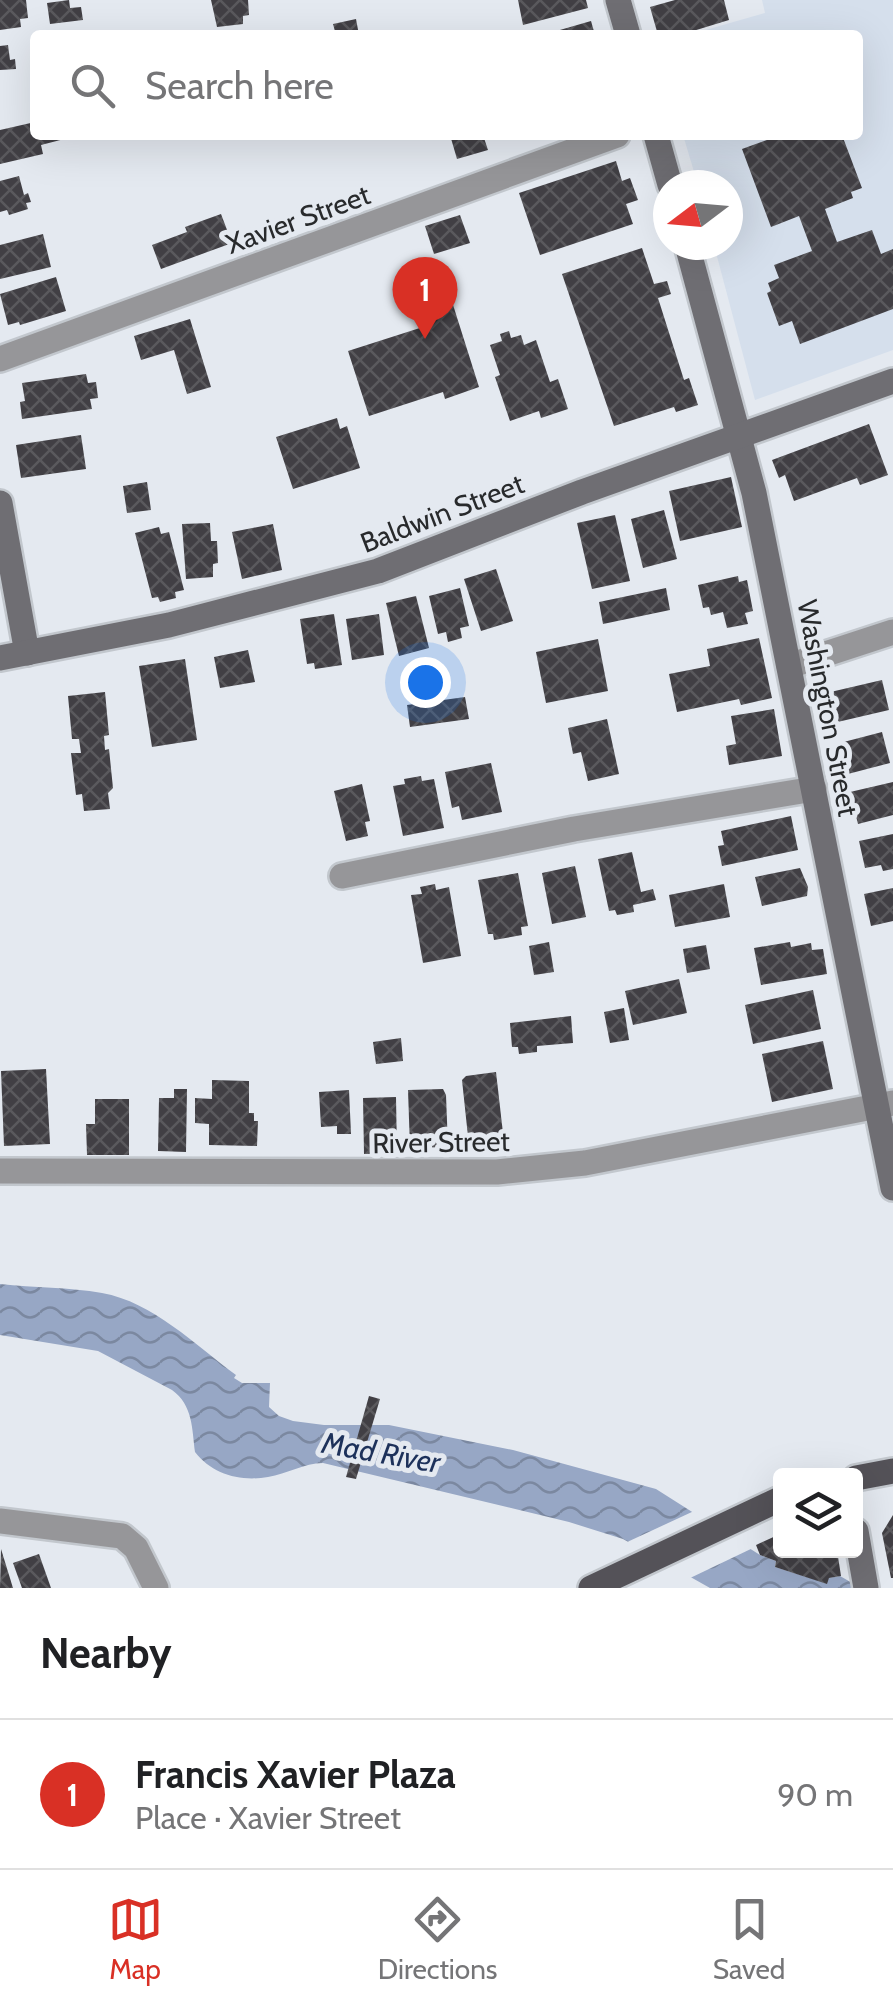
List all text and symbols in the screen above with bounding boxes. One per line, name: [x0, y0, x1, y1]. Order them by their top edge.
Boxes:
search box: [30, 30, 863, 140]
icon: search: [65, 58, 120, 113]
text: Search here: [145, 62, 334, 109]
north arrow: [653, 170, 743, 260]
street label: Xavier Street: [221, 177, 375, 261]
pin: 1: [392, 256, 458, 339]
street label: Baldwin Street: [355, 466, 529, 560]
street label: Washington Street: [790, 597, 866, 819]
your location: [400, 657, 451, 708]
street label: River Street: [372, 1124, 510, 1160]
water label: Mad River: [318, 1424, 445, 1481]
map controls: [773, 1468, 863, 1558]
button: layers: [773, 1468, 863, 1558]
text: Nearby: [40, 1627, 172, 1679]
text: Francis Xavier Plaza: [135, 1751, 456, 1798]
text: 1: [67, 1775, 78, 1814]
text: 90 m: [777, 1775, 853, 1814]
text: Place · Xavier Street: [135, 1798, 401, 1837]
tab: Map: [108, 1892, 163, 1986]
tab: Directions: [378, 1892, 497, 1986]
tab: Saved: [713, 1892, 785, 1986]

